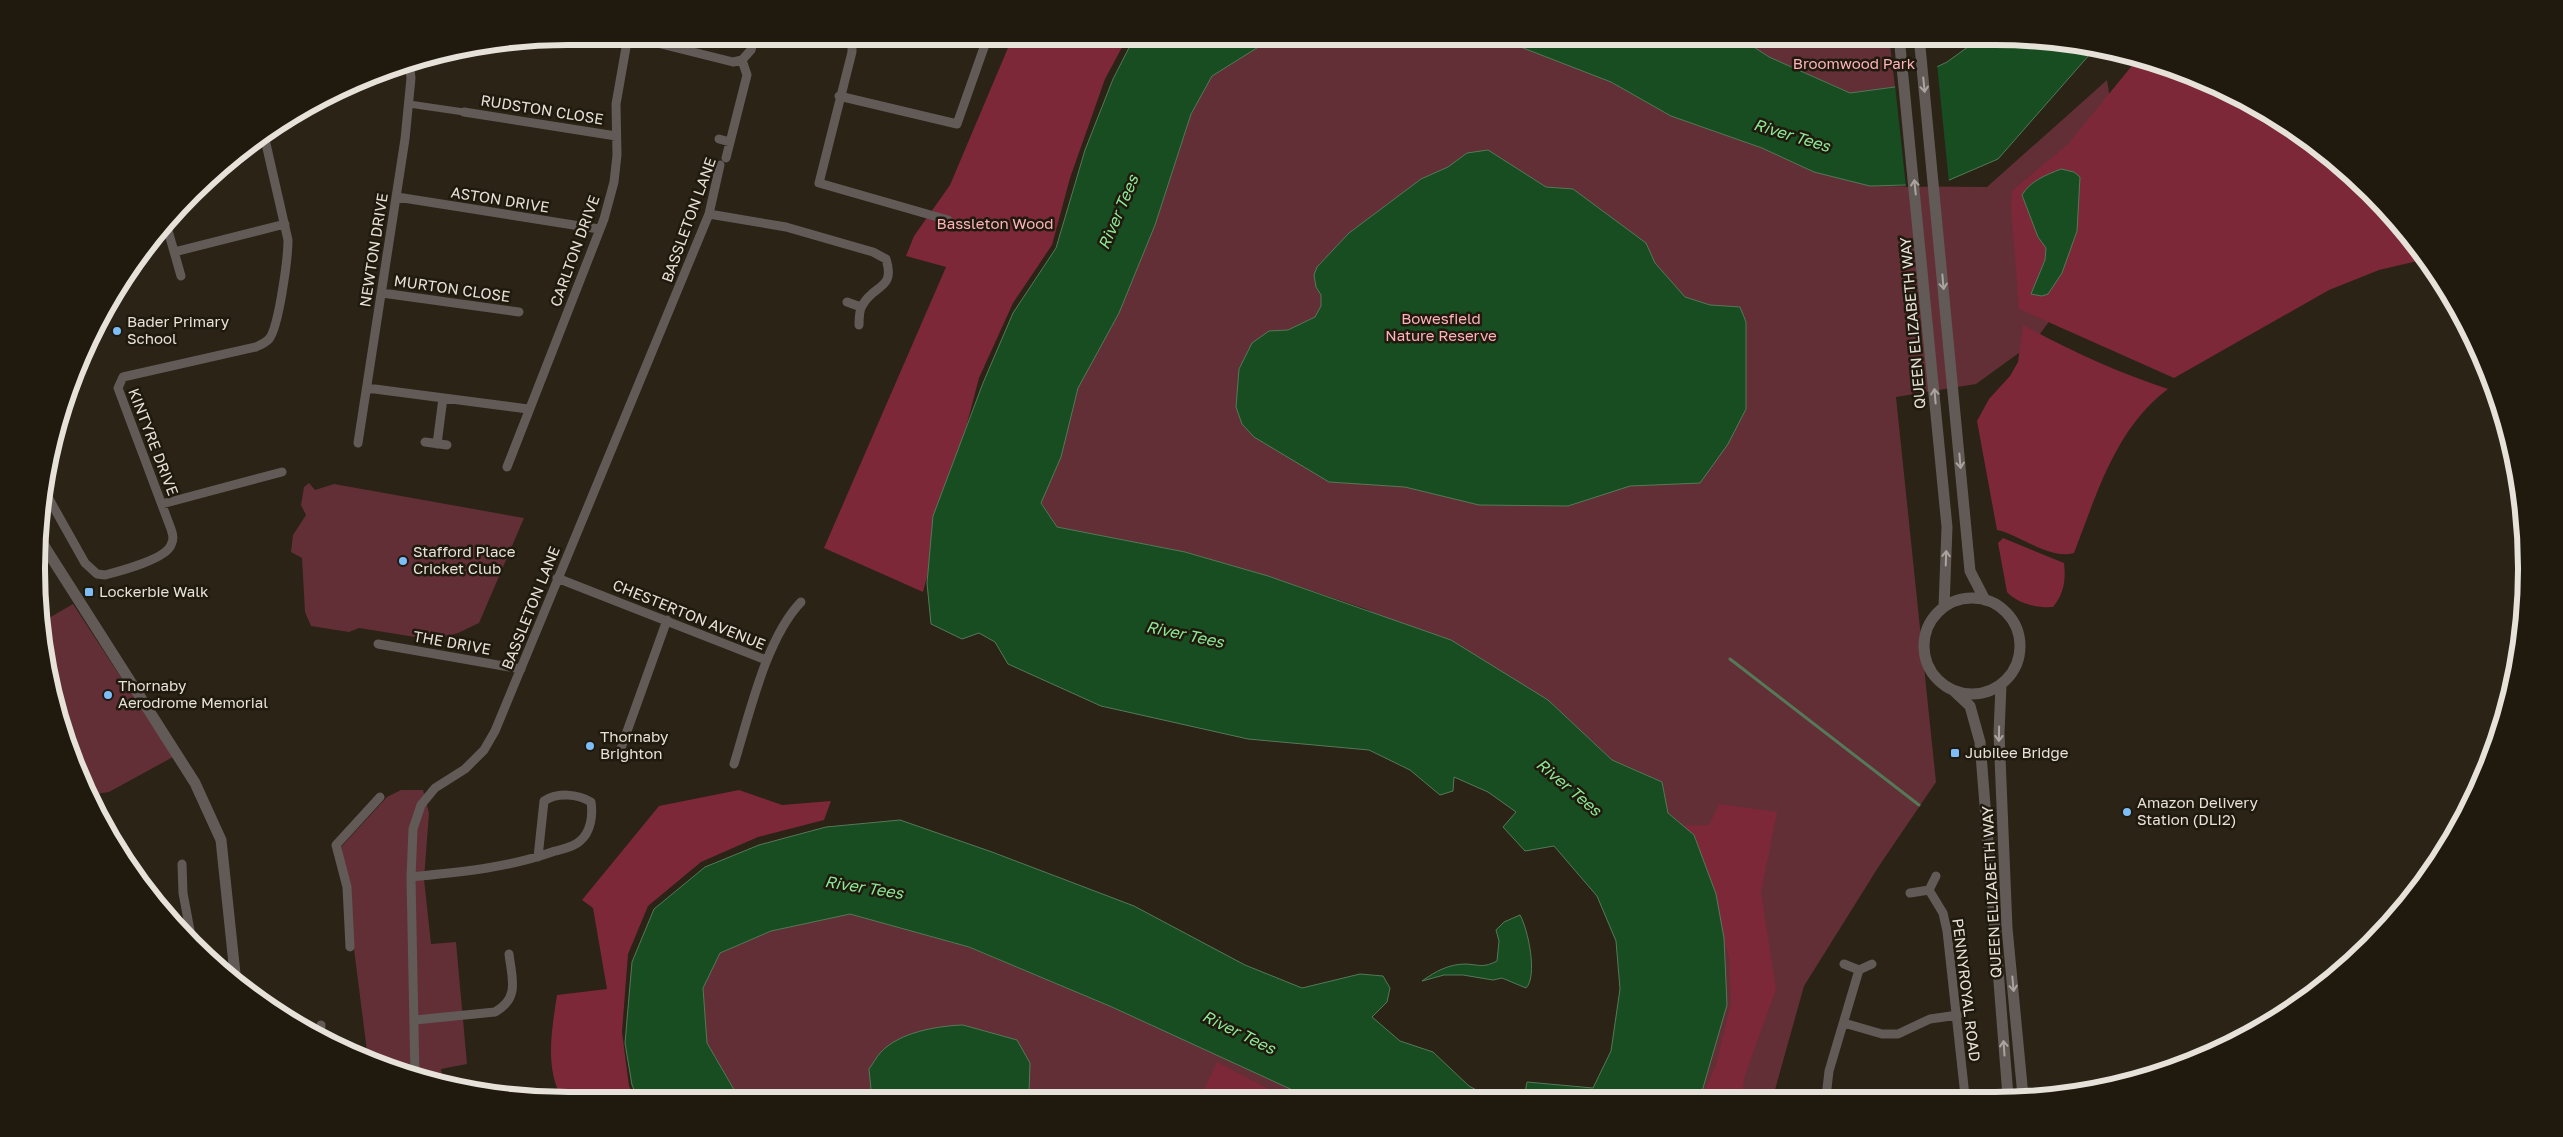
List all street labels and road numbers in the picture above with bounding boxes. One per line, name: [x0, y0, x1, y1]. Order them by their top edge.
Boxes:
street label: RUDSTON CLOSE: [479, 90, 605, 128]
street label: BASSLETON LANE: [657, 155, 719, 285]
street label: ASTON DRIVE: [450, 182, 551, 216]
street label: NEWTON DRIVE: [355, 192, 391, 308]
street label: CARLTON DRIVE: [546, 192, 603, 309]
street label: QUEEN ELIZABETH WAY: [1895, 236, 1928, 410]
street label: MURTON CLOSE: [393, 271, 511, 305]
street label: KINTYRE DRIVE: [125, 385, 183, 498]
street label: BASSLETON LANE: [497, 543, 563, 672]
street label: CHESTERTON AVENUE: [610, 575, 768, 653]
street label: THE DRIVE: [412, 626, 492, 658]
street label: QUEEN ELIZABETH WAY: [1977, 805, 2005, 979]
street label: PENNYROYAL ROAD: [1949, 917, 1985, 1063]

